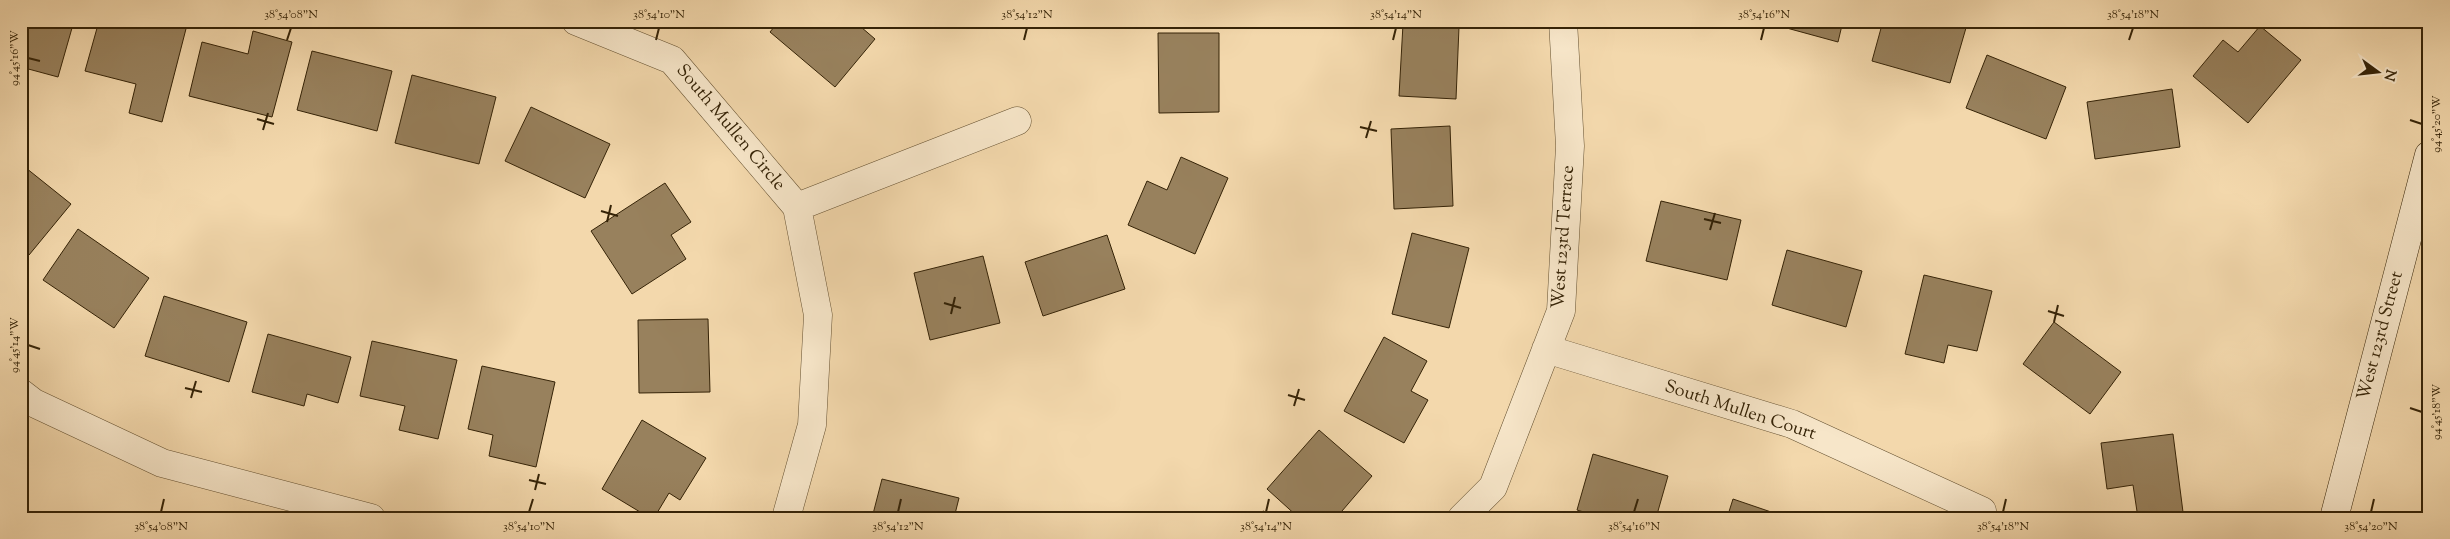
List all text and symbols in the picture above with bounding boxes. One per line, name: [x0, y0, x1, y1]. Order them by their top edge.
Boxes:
text: 38°54'08"N: [264, 6, 318, 24]
text: 38°54'10"N: [633, 6, 685, 24]
text: 38°54'12"N: [1001, 6, 1053, 24]
text: 38°54'14"N: [1370, 6, 1422, 24]
text: 38°54'16"N: [1738, 6, 1790, 24]
text: 38°54'18"N: [2107, 6, 2159, 24]
text: 94°45'16"W: [6, 29, 24, 86]
north arrow: [2352, 48, 2402, 98]
street label: South Mullen Circle: [669, 59, 791, 197]
text: N: [2378, 67, 2400, 83]
text: 94°45'20"W: [2428, 95, 2446, 153]
street label: West 123rd Terrace: [1546, 164, 1582, 310]
street label: West 123rd Street: [2351, 269, 2411, 403]
text: 94°45'14"W: [6, 316, 24, 373]
street label: South Mullen Court: [1661, 374, 1819, 448]
text: 94°45'18"W: [2428, 383, 2446, 440]
text: 38°54'08"N: [134, 518, 188, 536]
text: 38°54'10"N: [503, 518, 555, 536]
text: 38°54'12"N: [872, 518, 924, 536]
text: 38°54'14"N: [1240, 518, 1292, 536]
text: 38°54'16"N: [1608, 518, 1660, 536]
text: 38°54'18"N: [1977, 518, 2029, 536]
text: 38°54'20"N: [2344, 518, 2398, 536]

